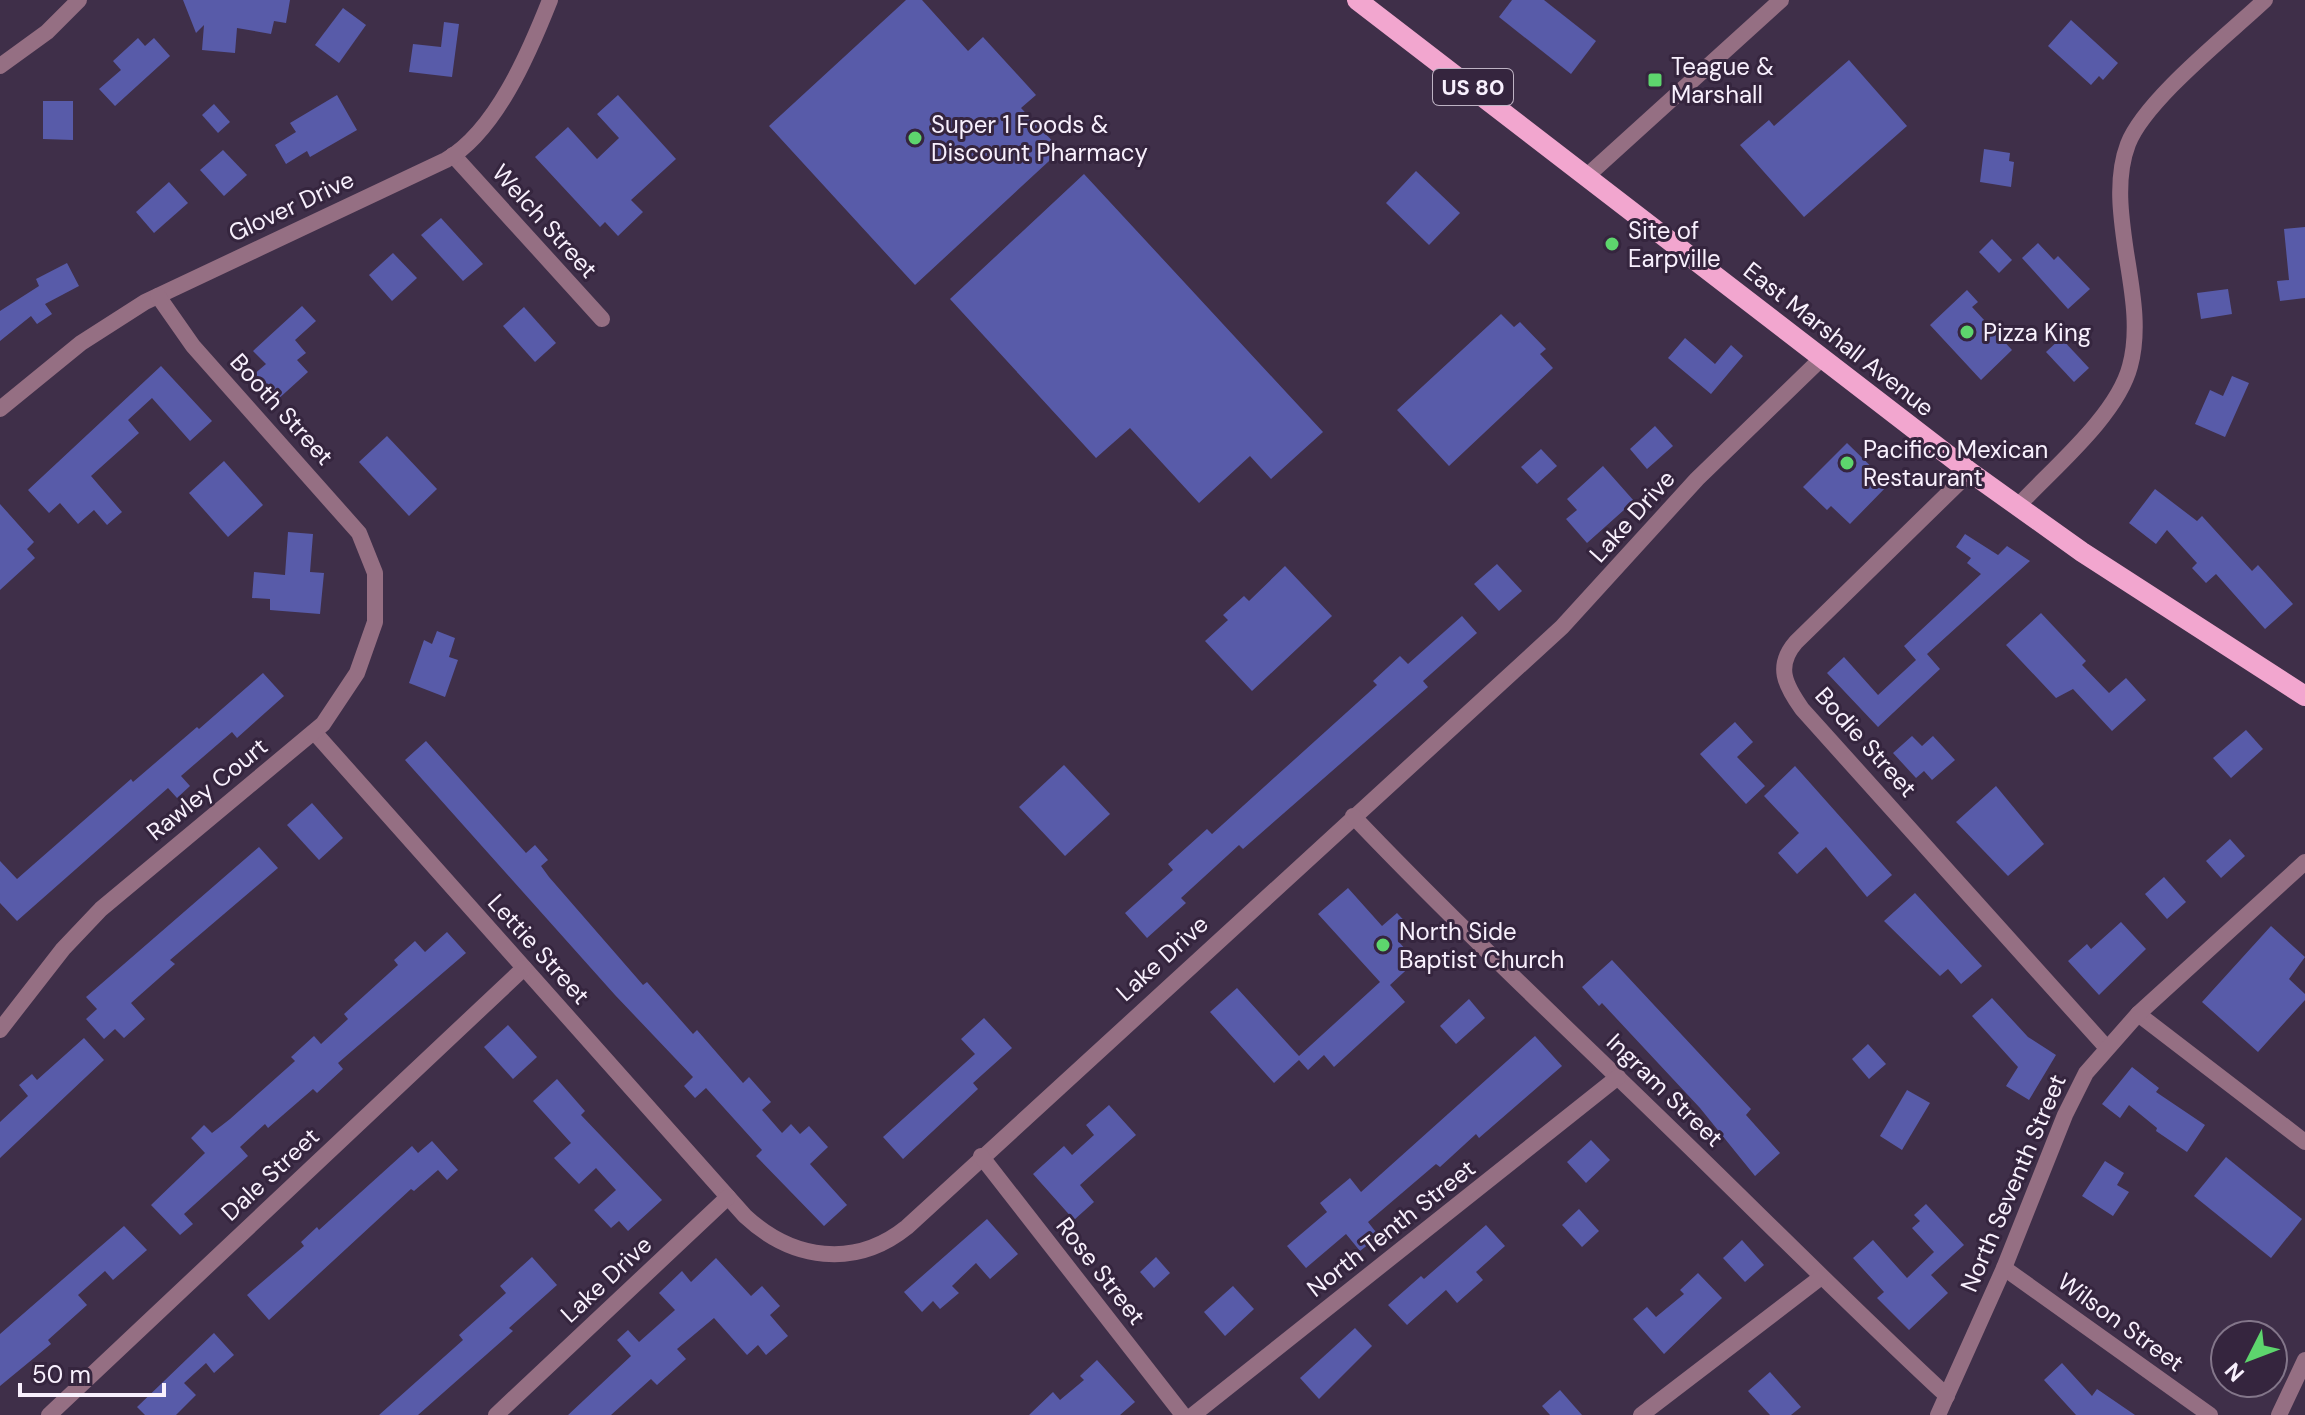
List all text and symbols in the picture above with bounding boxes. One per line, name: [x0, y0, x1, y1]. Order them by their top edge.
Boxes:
place label: Teague & Marshall: [1671, 51, 1774, 110]
road number: US 80: [1433, 69, 1513, 105]
marker: Teague & Marshall: [1646, 71, 1664, 89]
place label: Super 1 Foods & Discount Pharmacy: [931, 109, 1148, 168]
marker: Super 1 Foods & Discount Pharmacy: [906, 129, 924, 147]
street label: Welch Street: [486, 158, 604, 284]
street label: Glover Drive: [223, 163, 359, 249]
place label: Site of Earpville: [1628, 215, 1721, 274]
marker: Site of Earpville: [1603, 235, 1621, 253]
street label: East Marshall Avenue: [1737, 255, 1941, 423]
place label: Pizza King: [1983, 317, 2091, 348]
marker: Pizza King: [1958, 323, 1976, 341]
street label: Booth Street: [224, 347, 340, 471]
place label: Pacifico Mexican Restaurant: [1863, 434, 2048, 493]
marker: Pacifico Mexican Restaurant: [1838, 454, 1856, 472]
street label: Lake Drive: [1582, 463, 1682, 569]
street label: Bodie Street: [1808, 681, 1924, 803]
street label: Rawley Court: [140, 731, 274, 847]
street label: Lettie Street: [481, 887, 597, 1011]
street label: Lake Drive: [1109, 908, 1215, 1008]
place label: North Side Baptist Church: [1399, 916, 1564, 975]
marker: North Side Baptist Church: [1374, 936, 1392, 954]
street label: Ingram Street: [1600, 1027, 1730, 1153]
street label: North Seventh Street: [1953, 1070, 2073, 1296]
street label: Dale Street: [214, 1121, 326, 1227]
street label: North Tenth Street: [1300, 1152, 1482, 1304]
street label: Rose Street: [1049, 1211, 1153, 1331]
street label: Lake Drive: [554, 1229, 658, 1329]
street label: Wilson Street: [2052, 1266, 2190, 1378]
north arrow: [2209, 1319, 2289, 1399]
scale bar: [20, 1347, 164, 1397]
text: N: [2218, 1356, 2251, 1388]
text: 50 m: [32, 1359, 91, 1390]

